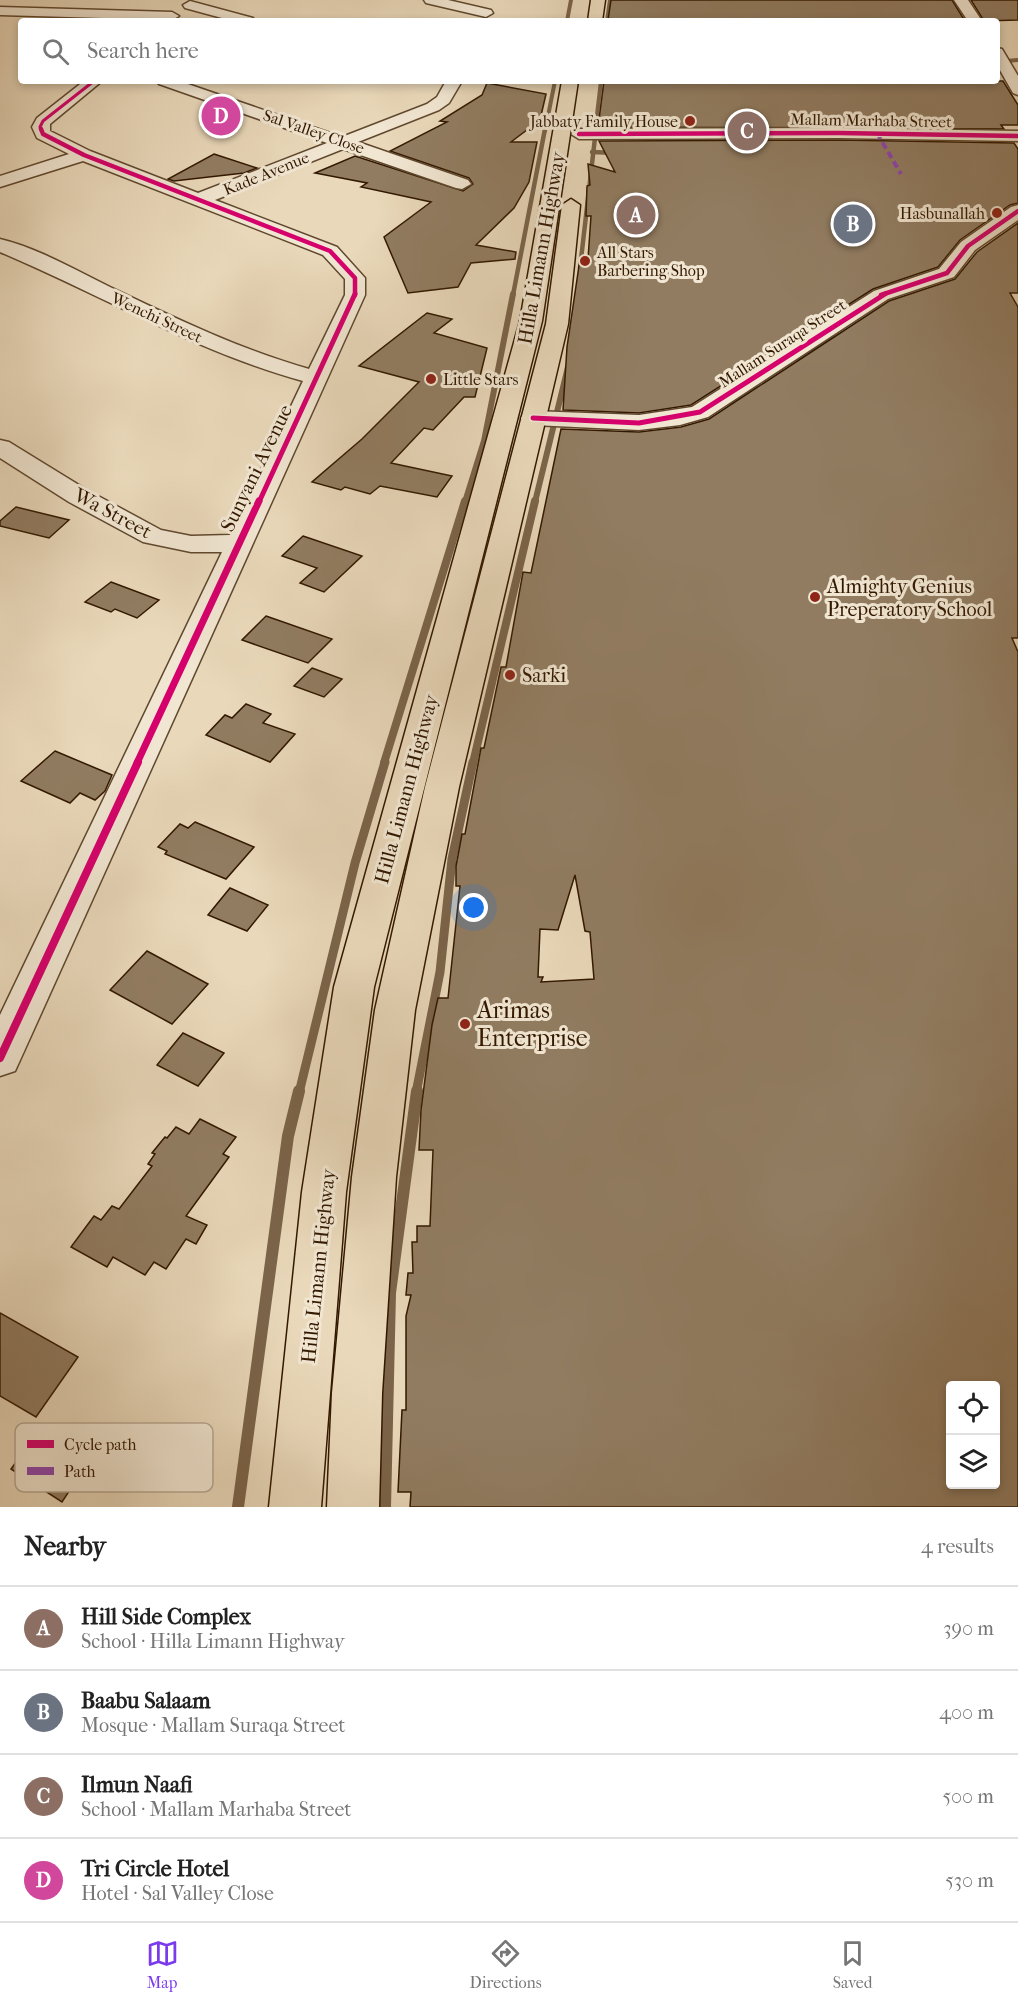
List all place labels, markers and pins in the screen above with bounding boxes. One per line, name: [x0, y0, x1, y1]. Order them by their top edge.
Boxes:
pin: D: [202, 94, 240, 138]
pin: C: [728, 108, 766, 154]
place label: Jabbaty Family House: [528, 112, 678, 131]
marker: Jabbaty Family House: [683, 114, 697, 128]
pin: A: [616, 192, 656, 238]
pin: B: [834, 202, 872, 246]
place label: Hasbunallah: [900, 204, 985, 223]
marker: Hasbunallah: [990, 206, 1004, 220]
place label: All Stars Barbering Shop: [596, 243, 705, 280]
marker: All Stars Barbering Shop: [578, 254, 592, 268]
place label: Little Stars: [443, 370, 519, 389]
marker: Little Stars: [424, 372, 438, 386]
place label: Almighty Genius Preperatory School: [826, 575, 993, 621]
marker: Almighty Genius Preperatory School: [808, 590, 822, 604]
place label: Sarki: [522, 664, 566, 687]
marker: Sarki: [503, 668, 517, 682]
place label: Arimas Enterprise: [476, 996, 588, 1052]
marker: Arimas Enterprise: [458, 1017, 472, 1031]

